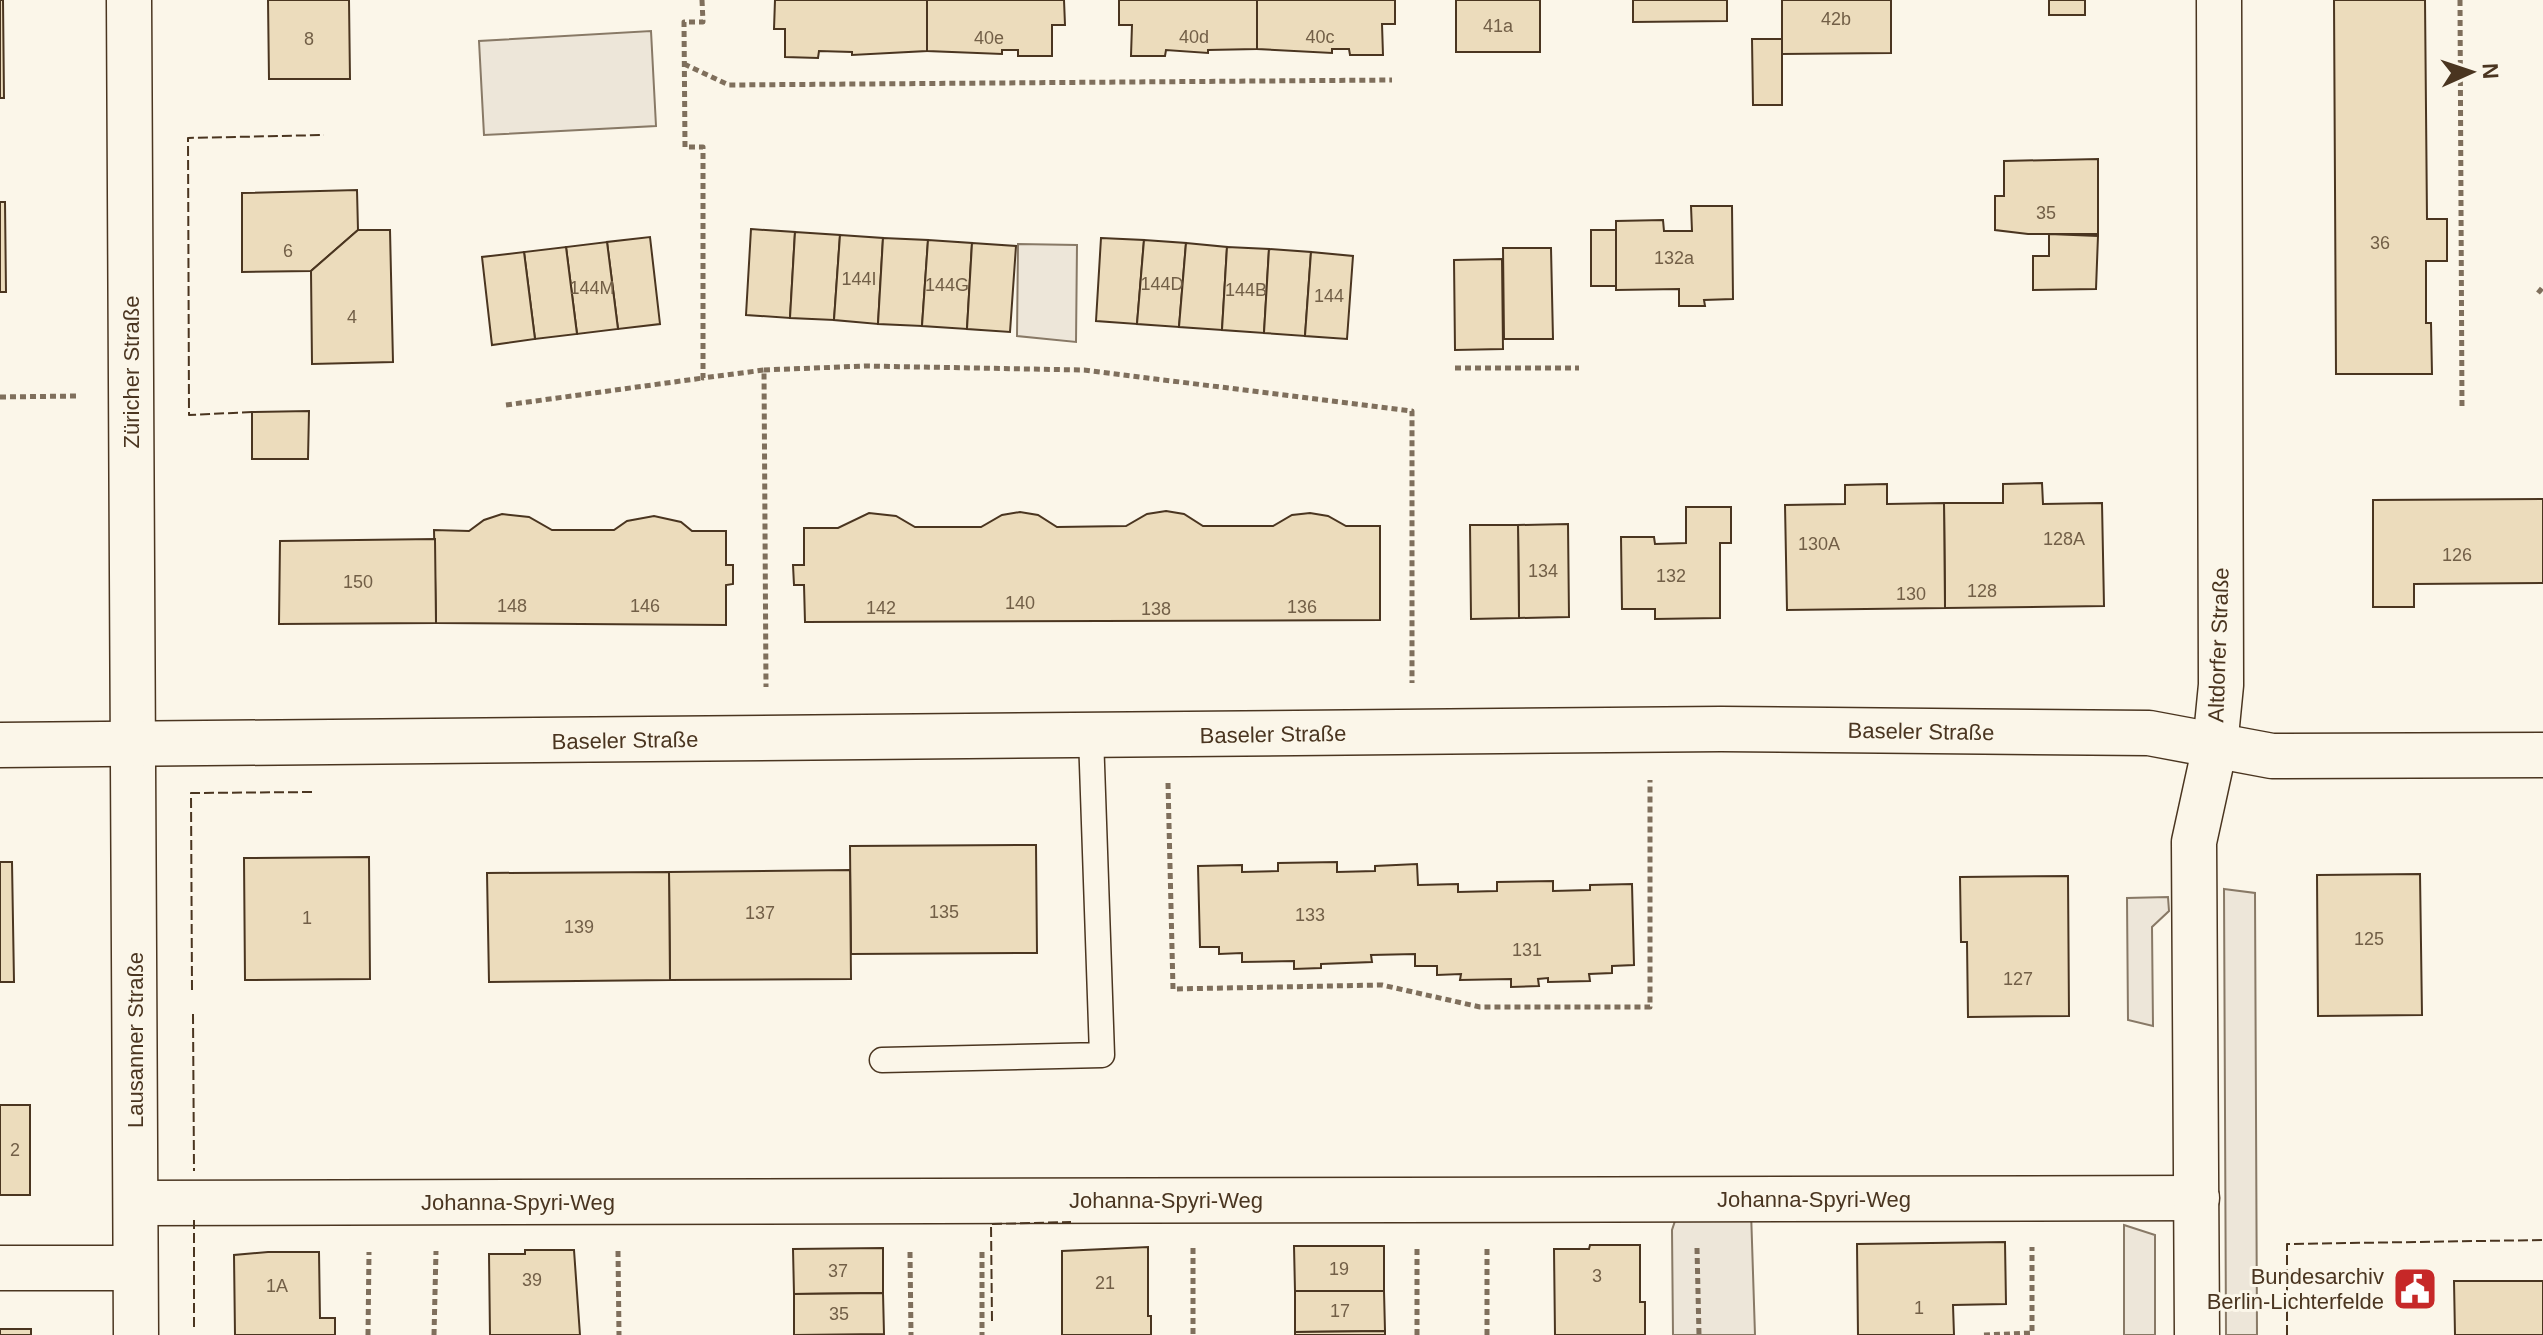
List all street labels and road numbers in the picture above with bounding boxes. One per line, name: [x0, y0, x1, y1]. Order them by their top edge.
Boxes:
street label: Züricher Straße: [119, 296, 144, 448]
street label: Altdorfer Straße: [2203, 567, 2234, 723]
street label: Baseler Straße: [1847, 718, 1995, 745]
street label: Baseler Straße: [1199, 721, 1347, 748]
street label: Baseler Straße: [551, 727, 699, 754]
street label: Lausanner Straße: [123, 952, 148, 1128]
street label: Johanna-Spyri-Weg: [1717, 1187, 1911, 1212]
street label: Johanna-Spyri-Weg: [1069, 1188, 1263, 1213]
street label: Johanna-Spyri-Weg: [421, 1190, 615, 1215]

